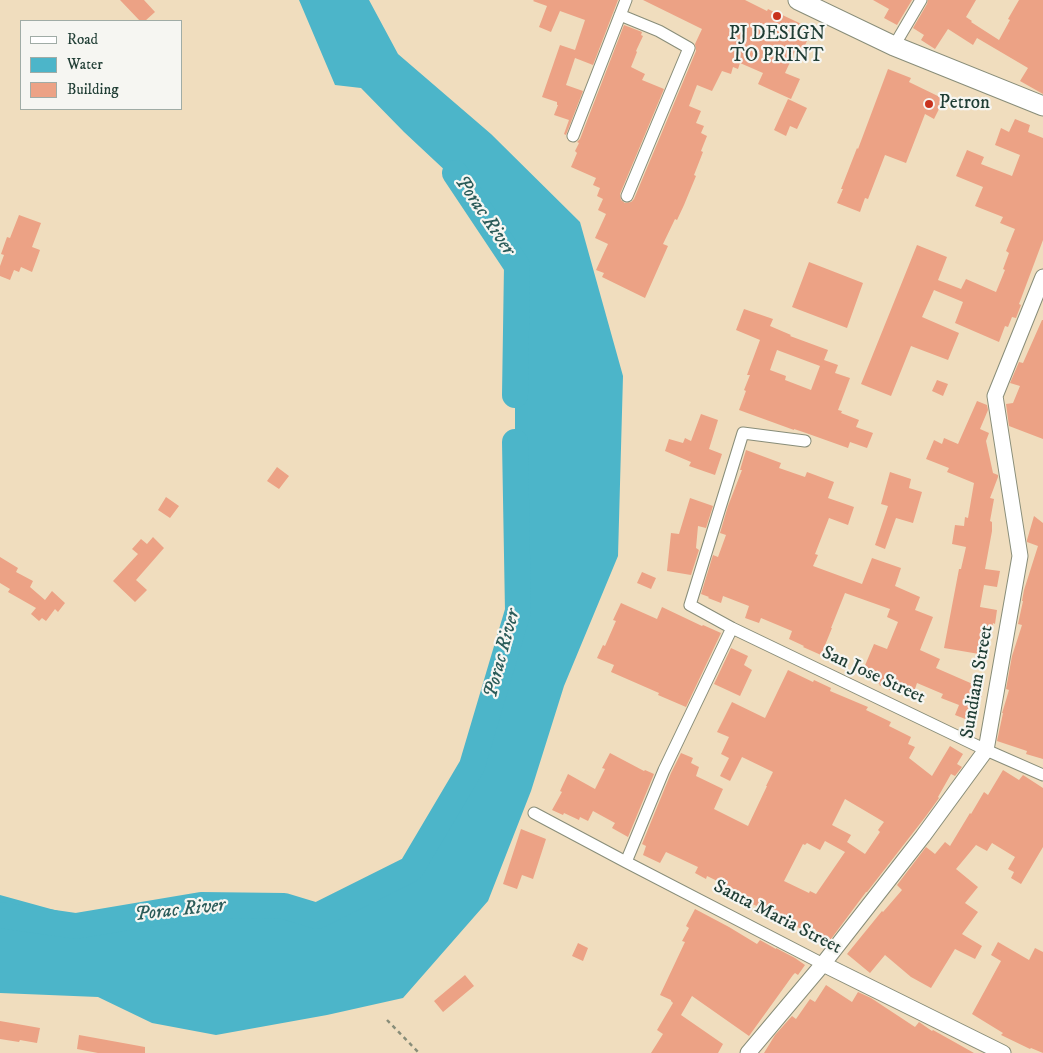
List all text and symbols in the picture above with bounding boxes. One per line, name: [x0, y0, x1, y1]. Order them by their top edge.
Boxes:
marker: PJ DESIGN TO PRINT: [771, 10, 783, 22]
legend: [20, 20, 182, 110]
place label: PJ DESIGN TO PRINT: [729, 24, 825, 68]
text: Road: [67, 30, 98, 49]
text: Water: [67, 55, 103, 74]
text: Building: [67, 80, 119, 99]
place label: Petron: [939, 93, 990, 115]
marker: Petron: [923, 98, 935, 110]
water label: Porac River: [449, 172, 519, 260]
water label: Porac River: [480, 607, 526, 701]
street label: Sundiam Street: [957, 624, 999, 740]
street label: San Jose Street: [818, 642, 928, 710]
street label: Santa Maria Street: [709, 876, 845, 960]
water label: Porac River: [134, 894, 226, 928]

